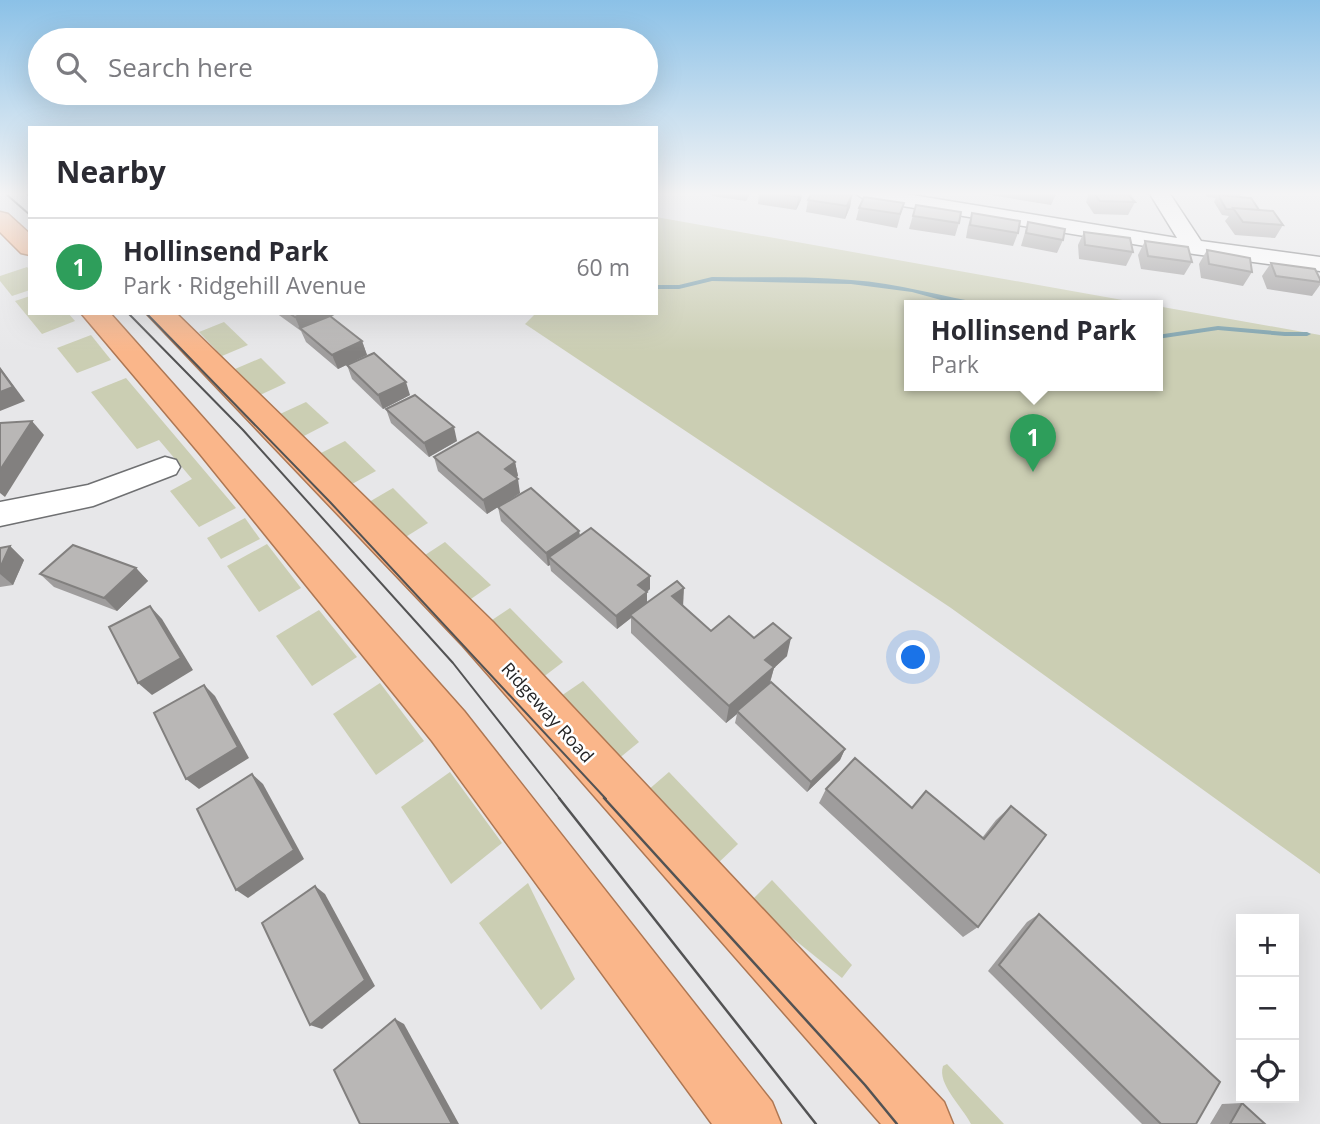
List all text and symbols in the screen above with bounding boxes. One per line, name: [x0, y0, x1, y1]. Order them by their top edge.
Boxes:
search box: [28, 28, 658, 105]
icon: search: [52, 48, 90, 86]
text: Search here: [108, 49, 253, 85]
text: Nearby: [56, 151, 166, 192]
text: Hollinsend Park: [123, 233, 328, 269]
text: 1: [72, 251, 86, 283]
text: 60 m: [576, 251, 630, 283]
text: Park · Ridgehill Avenue: [123, 269, 366, 301]
popup: [904, 300, 1163, 391]
text: Hollinsend Park: [931, 312, 1136, 348]
text: Park: [931, 348, 979, 380]
pin: 1: [1010, 414, 1056, 472]
your location: [896, 640, 930, 674]
street label: Ridgeway Road: [497, 657, 599, 767]
map controls: [1236, 914, 1299, 1103]
button: +: [1236, 914, 1299, 977]
button: −: [1236, 977, 1299, 1040]
button: locate: [1236, 1040, 1299, 1103]

